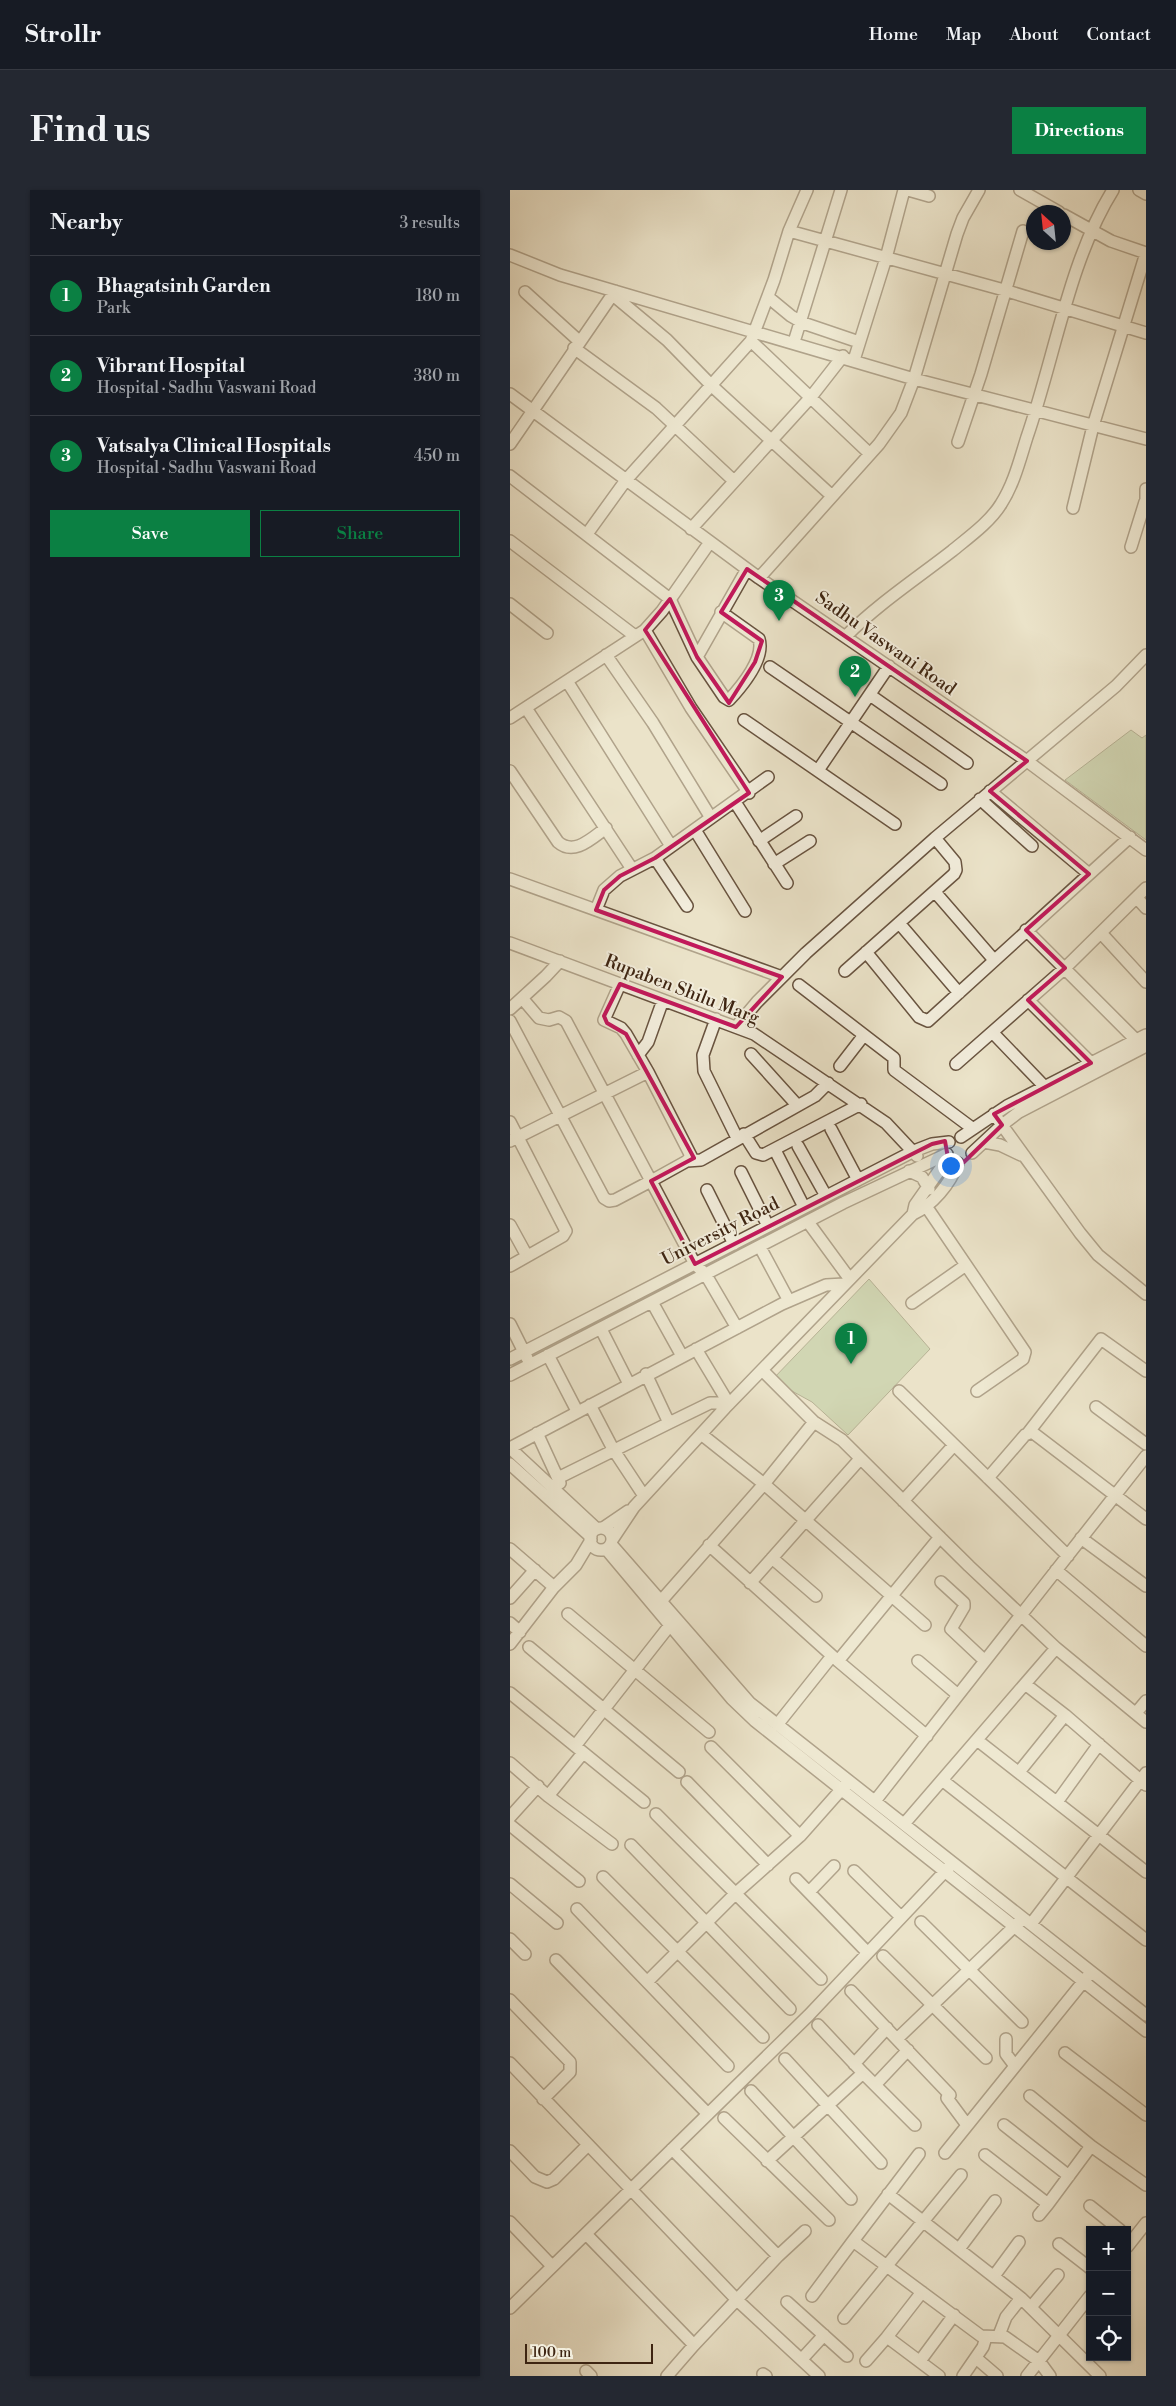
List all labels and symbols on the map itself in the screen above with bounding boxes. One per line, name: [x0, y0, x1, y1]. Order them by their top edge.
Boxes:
north arrow: [1026, 205, 1071, 250]
pin: 3: [763, 580, 795, 621]
street label: Sadhu Vaswani Road: [811, 586, 961, 701]
pin: 2: [839, 656, 871, 697]
street label: Rupaben Shilu Marg: [601, 949, 763, 1030]
your location: [938, 1153, 964, 1179]
street label: University Road: [657, 1192, 784, 1271]
pin: 1: [835, 1323, 867, 1364]
scale bar: [525, 2341, 652, 2364]

